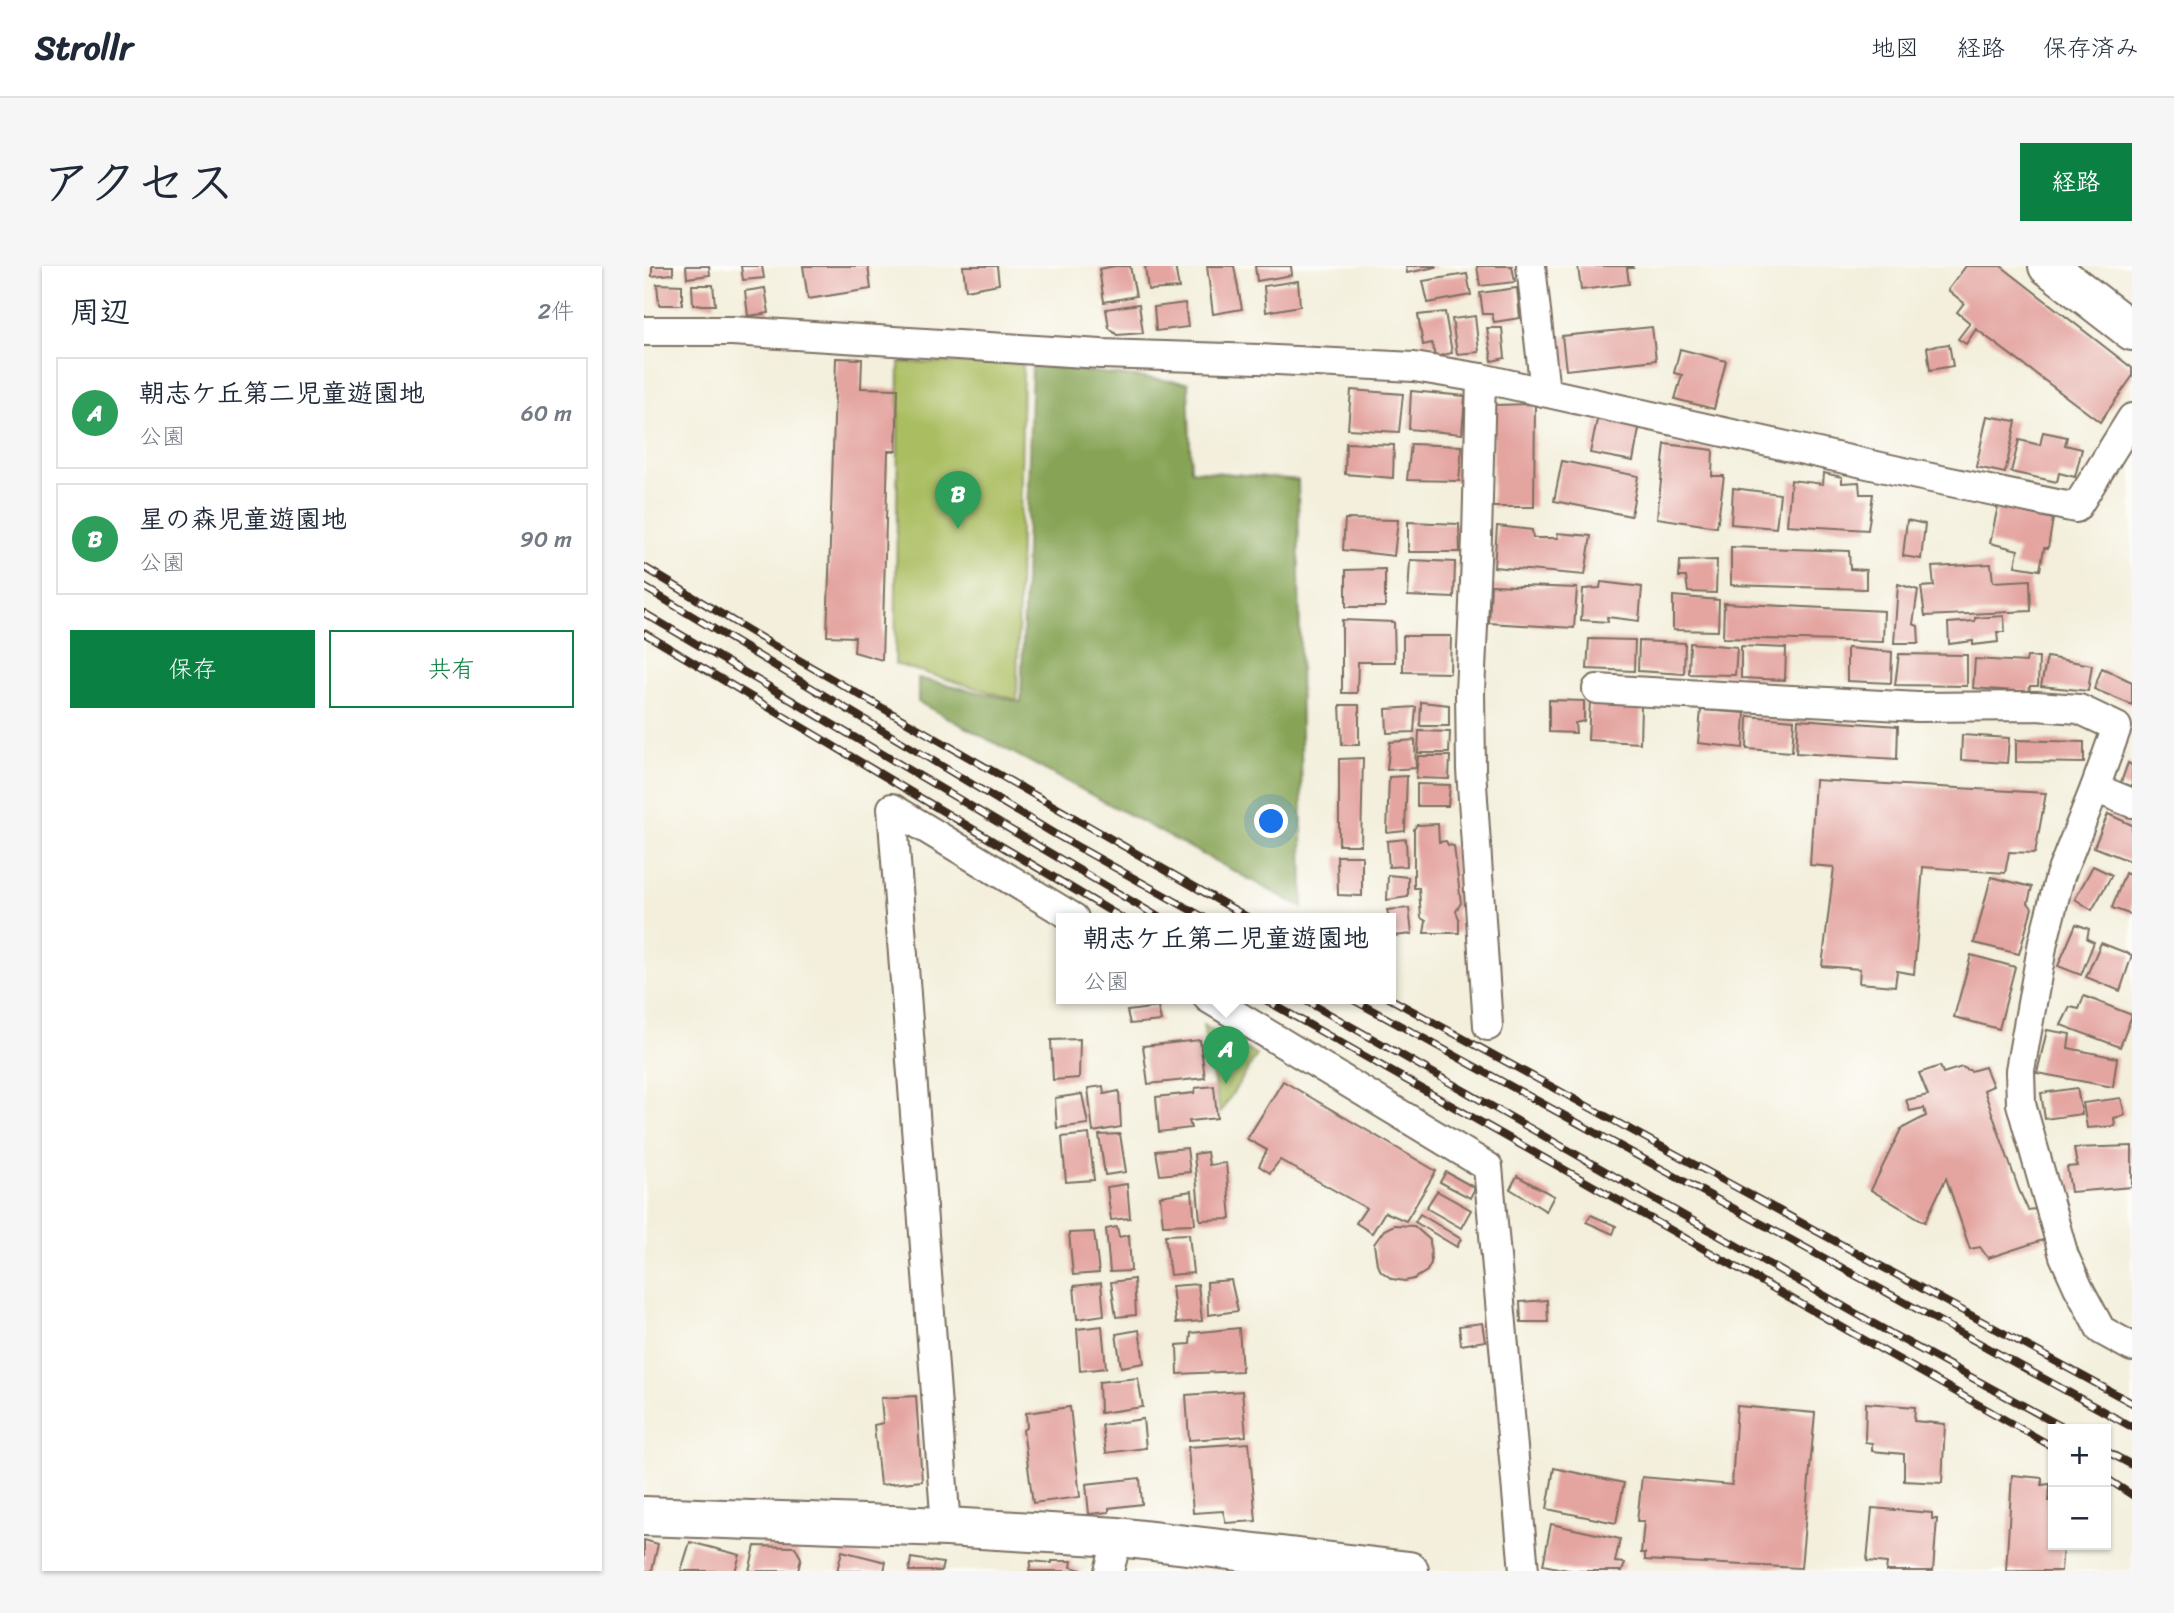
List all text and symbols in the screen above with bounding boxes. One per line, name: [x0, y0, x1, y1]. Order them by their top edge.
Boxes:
text: Strollr: [35, 19, 133, 77]
text: 地図: [1871, 27, 1919, 69]
text: 経路: [1957, 27, 2005, 69]
text: 保存済み: [2043, 27, 2139, 69]
text: アクセス: [42, 139, 235, 226]
button: 経路: [2020, 143, 2132, 221]
text: 周辺: [70, 285, 130, 339]
text: 2件: [538, 291, 574, 332]
text: 朝志ケ丘第二児童遊園地: [139, 370, 425, 416]
text: A: [87, 393, 103, 434]
text: 60 m: [521, 393, 572, 434]
text: 公園: [139, 416, 185, 457]
pin: B: [935, 471, 981, 529]
text: 星の森児童遊園地: [139, 496, 347, 542]
text: B: [88, 519, 102, 560]
text: 90 m: [520, 519, 572, 560]
text: 公園: [139, 542, 185, 583]
button: 保存: [70, 630, 315, 708]
button: 共有: [329, 630, 574, 708]
your location: [1254, 804, 1288, 838]
popup: [1056, 913, 1396, 1004]
text: 朝志ケ丘第二児童遊園地: [1083, 915, 1369, 961]
text: 公園: [1083, 961, 1129, 1002]
pin: A: [1203, 1026, 1249, 1084]
map controls: [2048, 1424, 2111, 1550]
button: +: [2048, 1424, 2111, 1487]
button: −: [2048, 1487, 2111, 1550]

